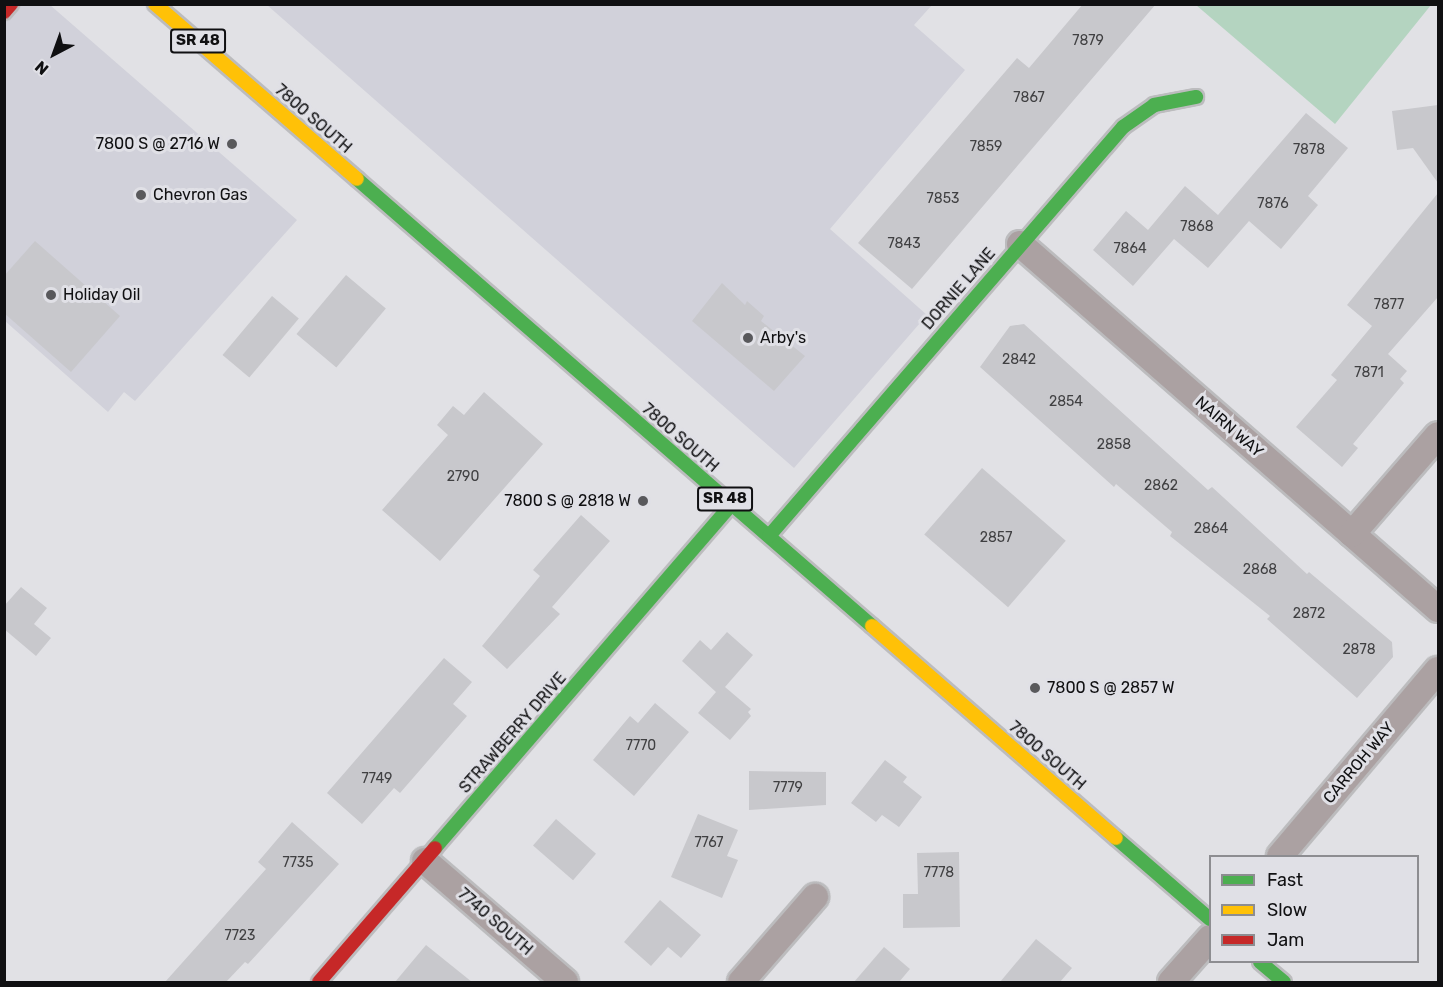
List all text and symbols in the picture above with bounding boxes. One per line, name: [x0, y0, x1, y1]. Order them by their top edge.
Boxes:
north arrow: [24, 24, 84, 84]
road number: SR 48: [170, 29, 226, 53]
house number: 7879: [1072, 33, 1104, 49]
text: N: [31, 57, 52, 79]
street label: 7800 SOUTH: [271, 80, 355, 158]
house number: 7867: [1013, 90, 1045, 106]
place label: 7800 S @ 2716 W: [95, 134, 220, 154]
marker: 7800 S @ 2716 W: [225, 137, 239, 151]
house number: 7859: [970, 139, 1002, 155]
house number: 7878: [1293, 142, 1325, 158]
place label: Chevron Gas: [153, 185, 248, 205]
marker: Chevron Gas: [134, 188, 148, 202]
house number: 7853: [927, 191, 959, 207]
house number: 7876: [1257, 196, 1289, 212]
house number: 7868: [1180, 219, 1214, 235]
house number: 7843: [887, 236, 921, 252]
house number: 7864: [1113, 241, 1147, 257]
street label: DORNIE LANE: [918, 244, 1000, 334]
place label: Holiday Oil: [63, 285, 141, 305]
marker: Holiday Oil: [44, 288, 58, 302]
house number: 7877: [1374, 297, 1404, 313]
place label: Arby's: [760, 328, 806, 348]
marker: Arby's: [741, 331, 755, 345]
house number: 2842: [1002, 352, 1036, 368]
house number: 7871: [1354, 365, 1384, 381]
street label: NAIRN WAY: [1191, 392, 1267, 462]
house number: 2854: [1049, 394, 1083, 410]
street label: 7800 SOUTH: [638, 399, 722, 477]
house number: 2858: [1097, 437, 1131, 453]
house number: 2790: [447, 469, 479, 485]
house number: 2862: [1144, 478, 1178, 494]
road number: SR 48: [696, 487, 754, 511]
place label: 7800 S @ 2818 W: [504, 491, 631, 511]
marker: 7800 S @ 2818 W: [636, 494, 650, 508]
house number: 2864: [1194, 521, 1228, 537]
house number: 2857: [980, 530, 1012, 546]
house number: 2868: [1243, 562, 1277, 578]
house number: 2872: [1293, 606, 1325, 622]
house number: 2878: [1342, 642, 1376, 658]
street label: STRAWBERRY DRIVE: [455, 669, 571, 797]
place label: 7800 S @ 2857 W: [1047, 678, 1175, 698]
marker: 7800 S @ 2857 W: [1028, 681, 1042, 695]
street label: 7800 SOUTH: [1005, 717, 1089, 795]
street label: CARROH WAY: [1319, 718, 1399, 808]
house number: 7770: [626, 738, 656, 754]
house number: 7749: [362, 771, 392, 787]
house number: 7779: [773, 780, 803, 796]
house number: 7767: [694, 835, 724, 851]
house number: 7735: [282, 855, 314, 871]
legend: [1209, 855, 1419, 963]
house number: 7778: [924, 865, 954, 881]
text: Fast: [1267, 869, 1303, 891]
street label: 7740 SOUTH: [454, 884, 536, 960]
text: Slow: [1267, 899, 1307, 921]
house number: 7723: [225, 928, 255, 944]
text: Jam: [1267, 929, 1304, 951]

